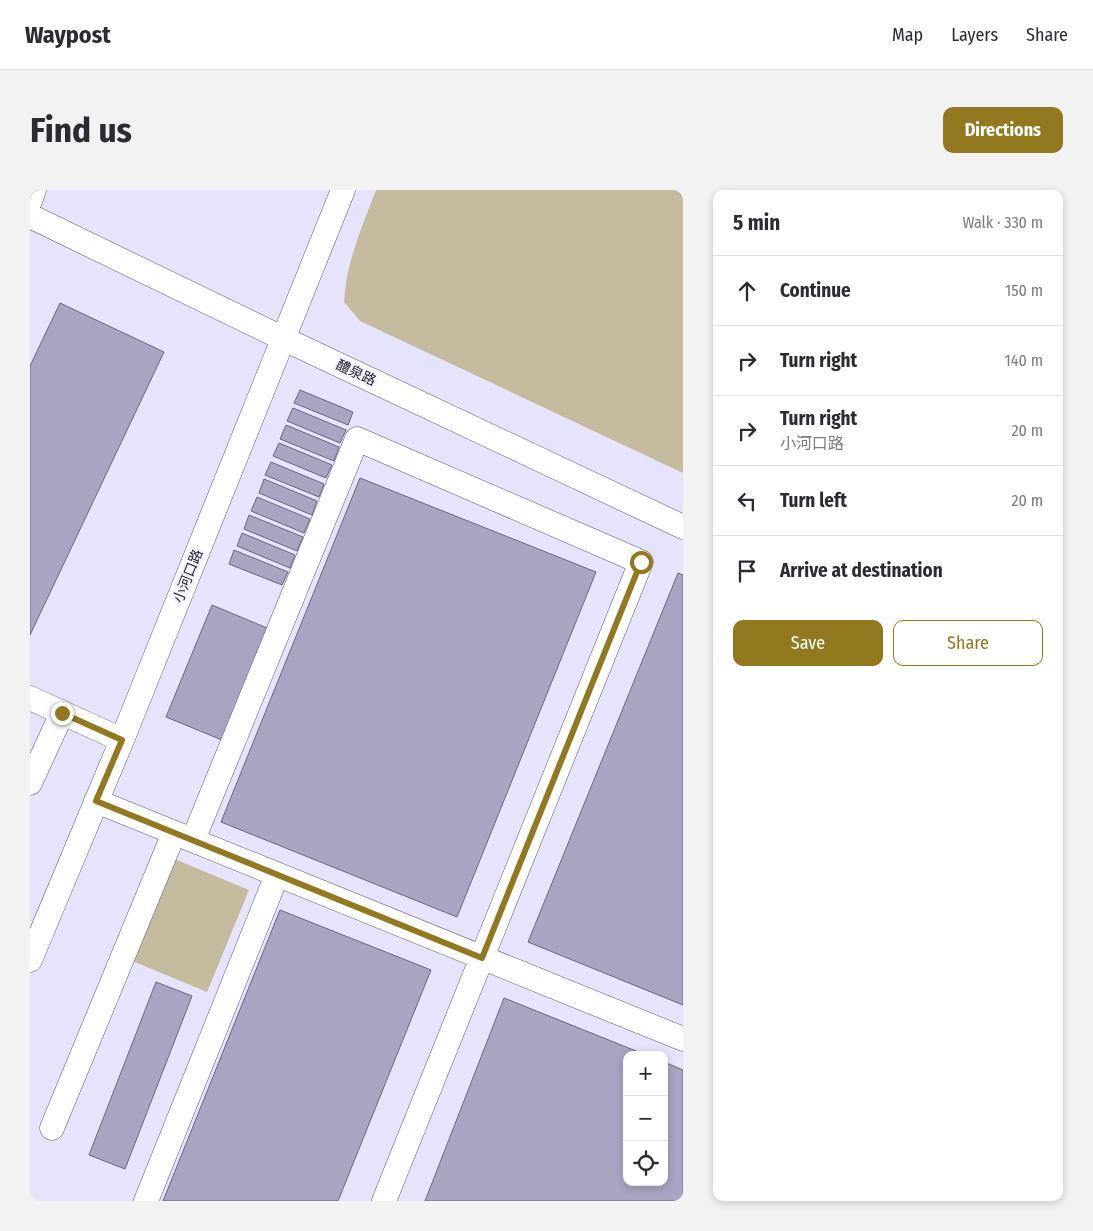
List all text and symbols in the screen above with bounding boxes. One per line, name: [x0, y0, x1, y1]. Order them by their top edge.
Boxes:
text: Waypost: [25, 21, 111, 49]
text: Map: [892, 24, 923, 46]
text: Layers: [951, 24, 998, 46]
text: Share: [1026, 24, 1068, 46]
button: Directions: [943, 107, 1063, 153]
text: Find us: [30, 109, 132, 151]
text: 5 min: [733, 210, 780, 236]
text: Walk · 330 m: [962, 213, 1043, 232]
icon: ahead: [733, 277, 761, 305]
text: Continue: [780, 279, 851, 302]
text: 150 m: [1005, 281, 1043, 300]
icon: right: [733, 347, 761, 375]
text: Turn right: [780, 349, 857, 372]
text: 140 m: [1005, 351, 1043, 370]
street label: 醴泉路: [333, 356, 379, 390]
text: Turn right: [780, 407, 857, 430]
icon: right: [733, 417, 761, 445]
text: 20 m: [1012, 421, 1043, 440]
text: 小河口路: [780, 434, 844, 453]
icon: left: [733, 487, 761, 515]
text: Turn left: [780, 489, 847, 512]
text: 20 m: [1012, 491, 1043, 510]
street label: 小河口路: [170, 547, 206, 605]
route start: [630, 551, 653, 574]
icon: arrive: [733, 557, 761, 585]
text: Arrive at destination: [780, 559, 943, 582]
button: Save: [733, 620, 883, 666]
button: Share: [893, 620, 1043, 666]
route end: [51, 702, 74, 725]
map controls: [623, 1051, 668, 1186]
button: +: [623, 1051, 668, 1096]
button: −: [623, 1096, 668, 1141]
button: locate: [623, 1141, 668, 1186]

